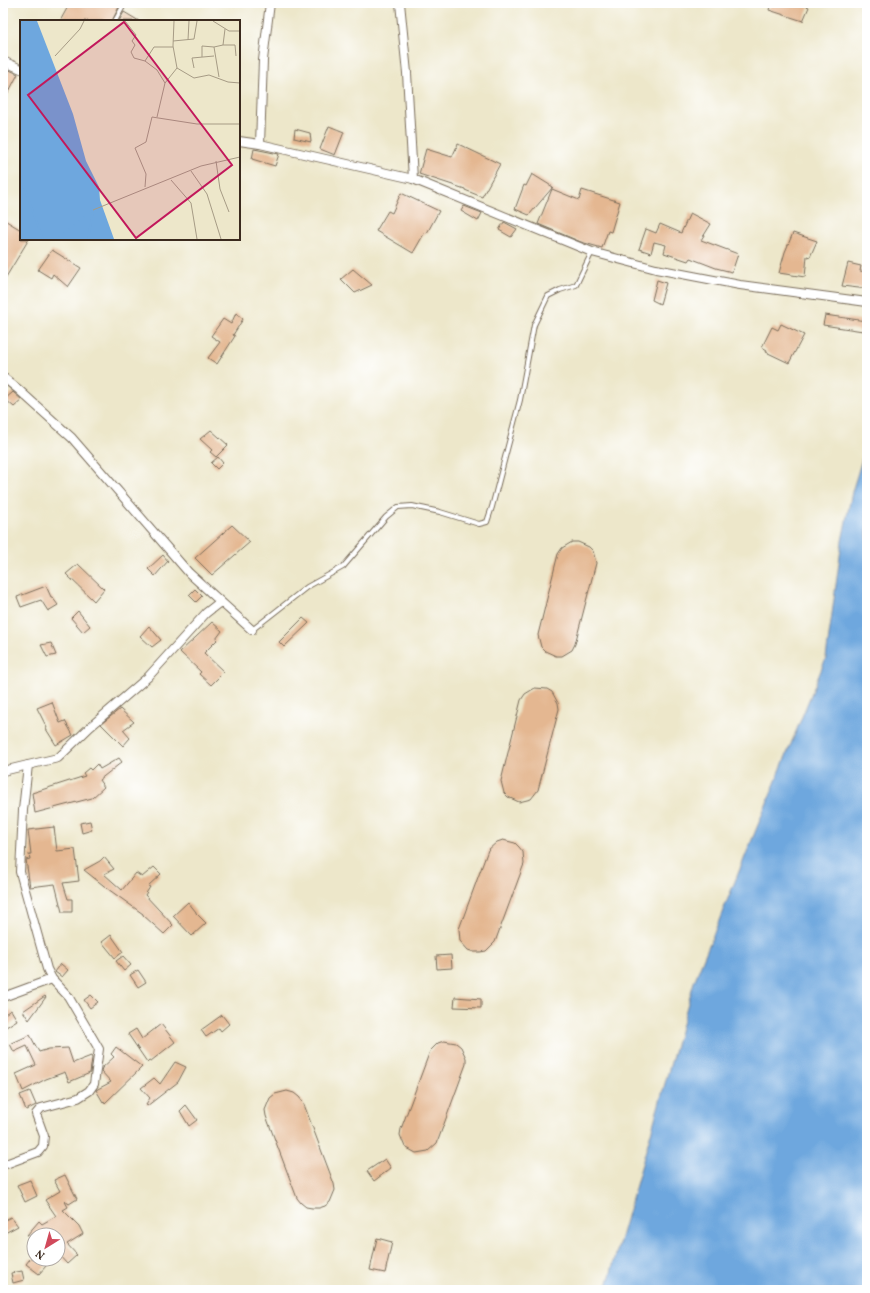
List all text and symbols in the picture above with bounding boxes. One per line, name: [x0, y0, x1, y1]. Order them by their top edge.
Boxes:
inset map: [20, 20, 240, 240]
north arrow: [26, 1227, 66, 1267]
text: N: [33, 1245, 49, 1262]

